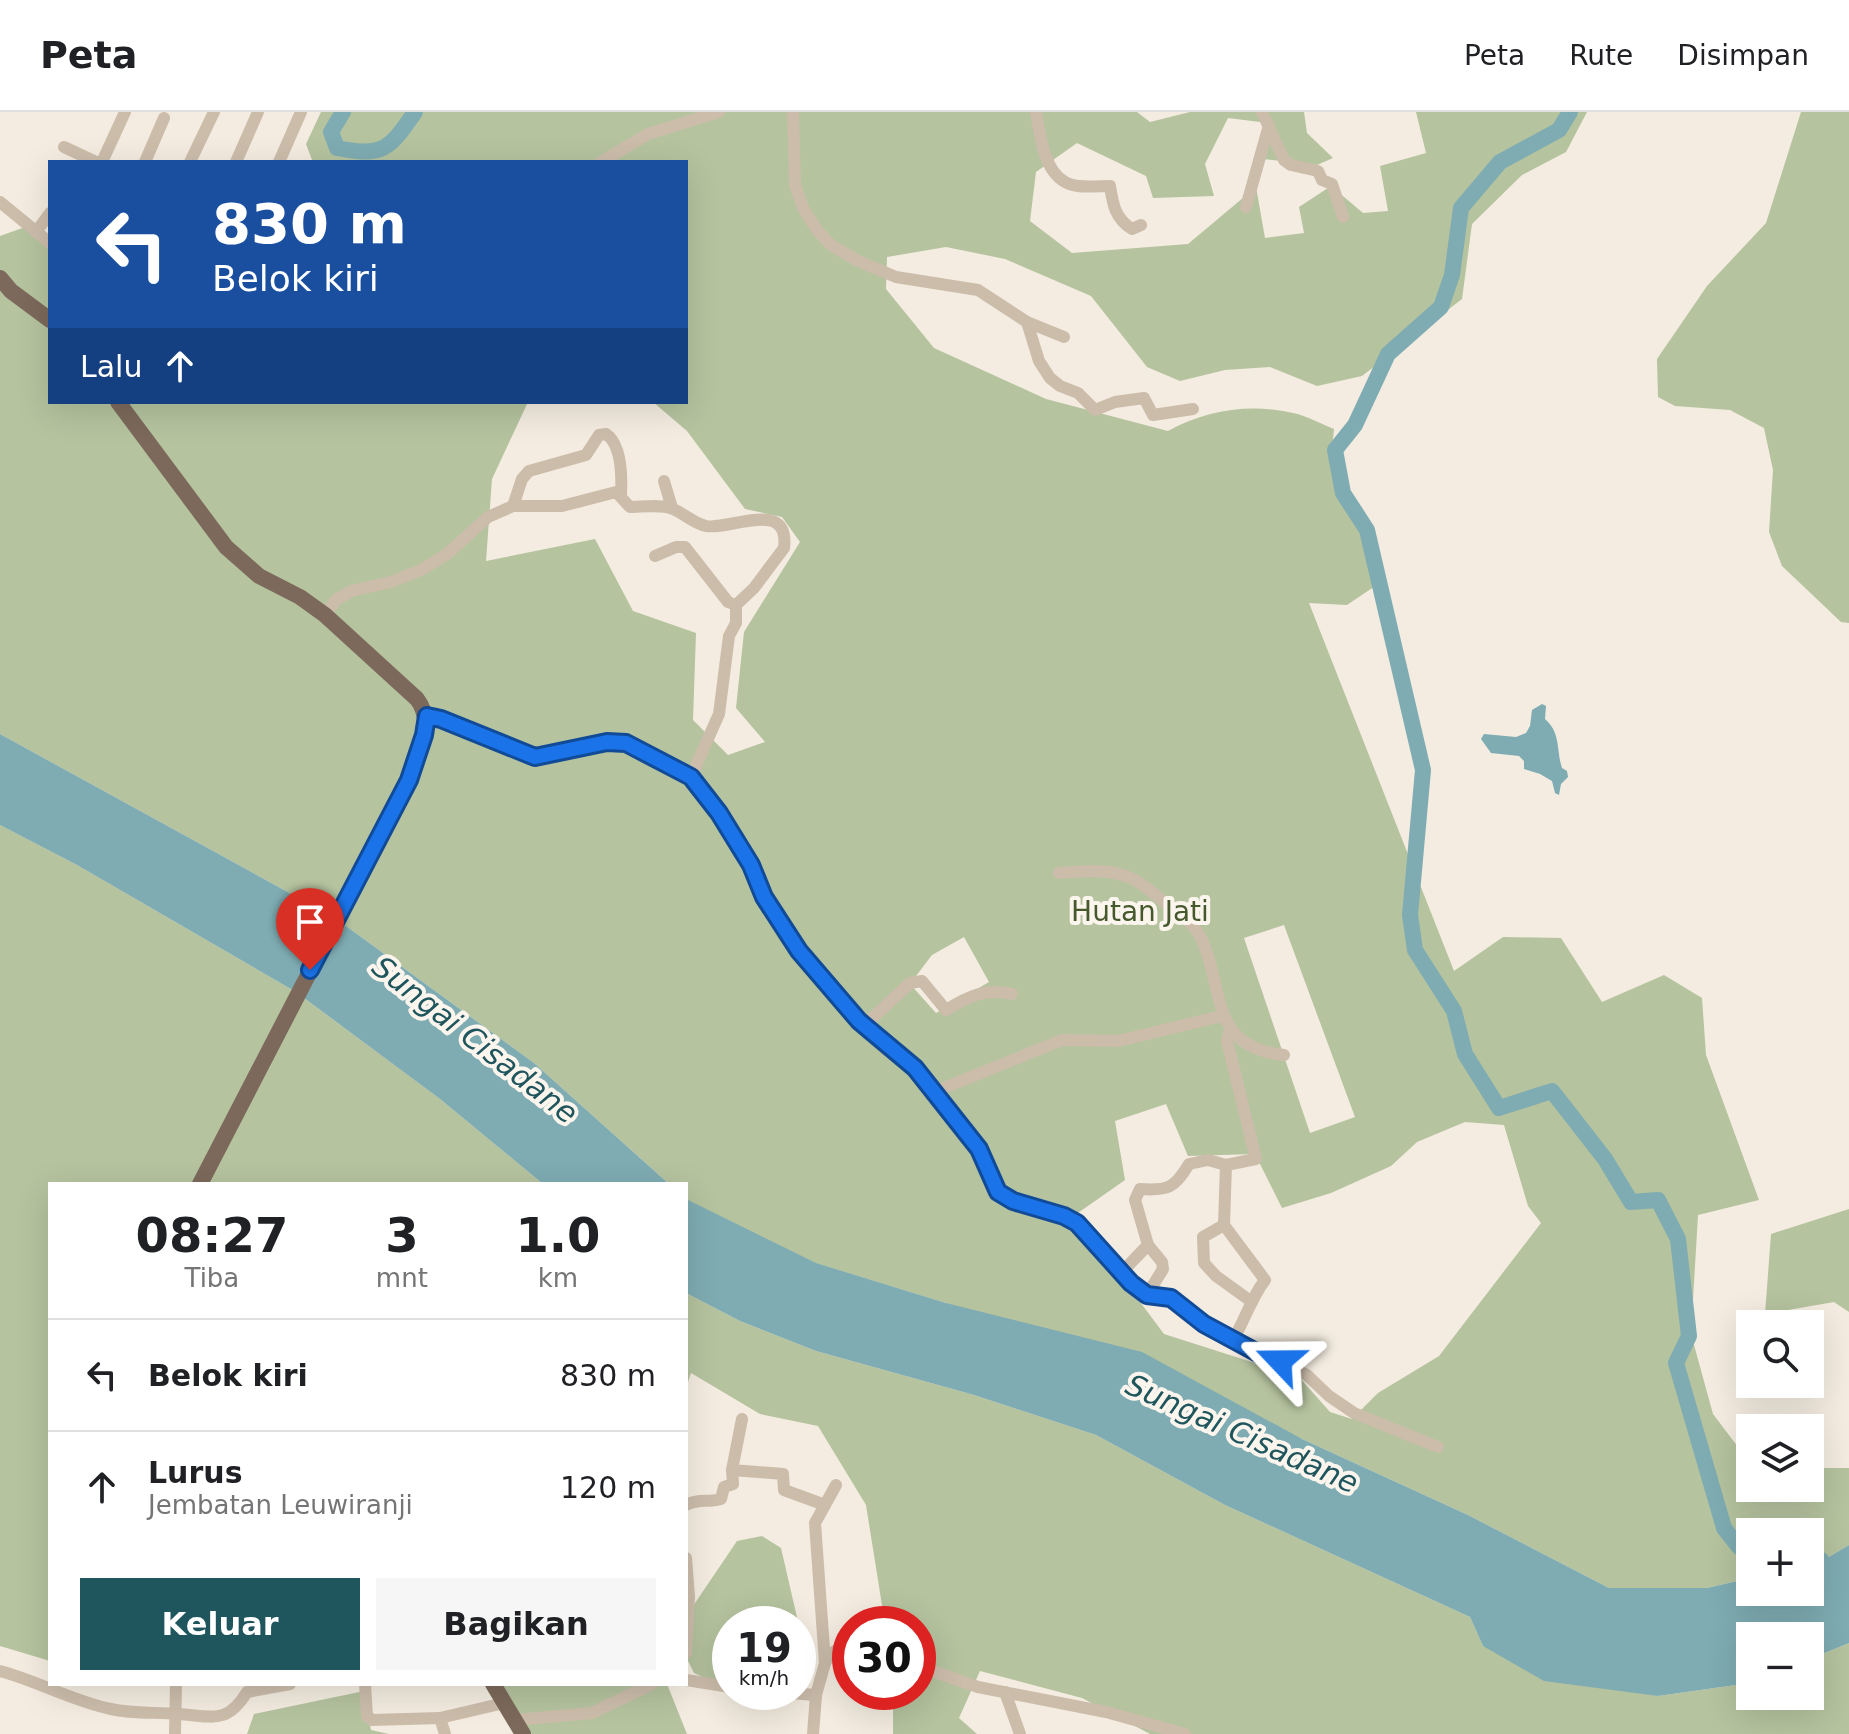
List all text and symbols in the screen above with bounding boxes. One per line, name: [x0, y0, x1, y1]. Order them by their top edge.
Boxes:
text: Peta: [40, 33, 137, 77]
text: Peta: [1464, 39, 1525, 72]
text: Rute: [1569, 39, 1633, 72]
text: Disimpan: [1677, 39, 1809, 72]
text: 830 m: [212, 191, 407, 256]
icon: left: [80, 192, 184, 296]
text: Belok kiri: [212, 258, 379, 299]
icon: ahead: [158, 344, 202, 388]
text: Lalu: [80, 349, 142, 384]
pin: [276, 888, 344, 970]
park label: Hutan Jati: [1071, 895, 1209, 928]
icon: arrive: [288, 900, 332, 944]
water label: Sungai Cisadane: [366, 949, 585, 1131]
text: 08:27: [136, 1207, 288, 1263]
text: 3: [385, 1207, 419, 1263]
text: 1.0: [515, 1207, 600, 1263]
text: Tiba: [185, 1263, 239, 1293]
text: mnt: [376, 1263, 428, 1293]
text: km: [538, 1263, 578, 1293]
map controls: [1736, 1310, 1824, 1710]
button: search: [1736, 1310, 1824, 1398]
position arrow: [1238, 1319, 1322, 1403]
icon: left: [80, 1353, 124, 1397]
text: Belok kiri: [148, 1358, 308, 1393]
text: 830 m: [560, 1358, 656, 1393]
water label: Sungai Cisadane: [1121, 1367, 1364, 1500]
button: layers: [1736, 1414, 1824, 1502]
text: Lurus: [148, 1455, 242, 1490]
icon: ahead: [80, 1465, 124, 1509]
text: 120 m: [560, 1470, 656, 1505]
text: Jembatan Leuwiranji: [148, 1490, 413, 1520]
button: +: [1736, 1518, 1824, 1606]
button: Keluar: [80, 1578, 360, 1670]
button: Bagikan: [376, 1578, 656, 1670]
speed limit sign: 30: [832, 1606, 936, 1710]
button: −: [1736, 1622, 1824, 1710]
text: 19: [736, 1625, 792, 1671]
text: km/h: [739, 1666, 789, 1690]

